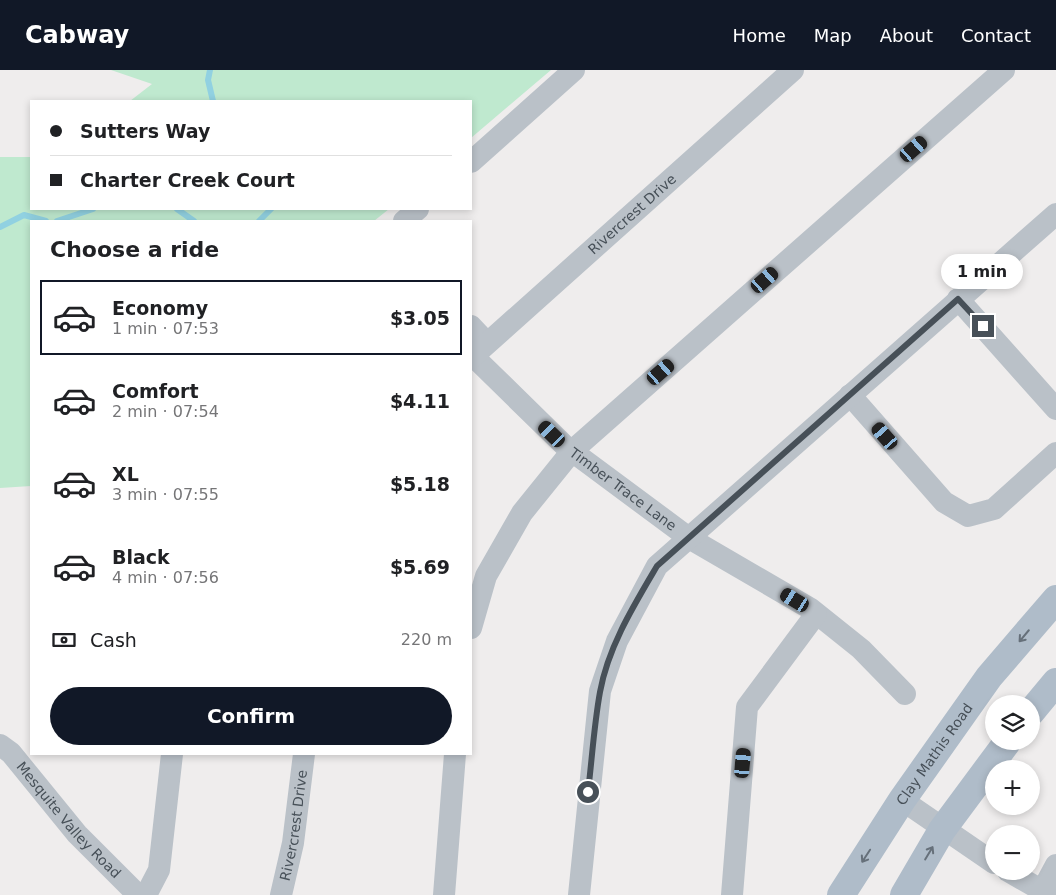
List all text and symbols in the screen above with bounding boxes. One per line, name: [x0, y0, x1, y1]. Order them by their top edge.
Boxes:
text: Cabway: [25, 21, 129, 49]
text: Home: [733, 25, 786, 46]
text: Map: [814, 25, 852, 46]
text: About: [880, 25, 933, 46]
text: Contact: [961, 25, 1031, 46]
text: Sutters Way: [80, 120, 210, 142]
car: [897, 133, 930, 165]
text: Charter Creek Court: [80, 169, 295, 191]
street label: Rivercrest Drive: [585, 171, 679, 257]
text: Choose a ride: [50, 237, 219, 262]
callout: 1 min: [942, 254, 1024, 288]
text: 1 min: [957, 262, 1007, 281]
car: [748, 264, 781, 296]
icon: car: [52, 295, 97, 340]
text: Economy: [112, 297, 208, 319]
text: $3.05: [390, 307, 450, 329]
route end: [972, 315, 994, 337]
text: 1 min · 07:53: [112, 319, 219, 338]
car: [644, 356, 677, 388]
icon: car: [52, 378, 97, 423]
text: Comfort: [112, 380, 199, 402]
text: $4.11: [390, 390, 450, 412]
text: 2 min · 07:54: [112, 402, 219, 421]
car: [535, 418, 568, 450]
car: [869, 420, 900, 452]
street label: Timber Trace Lane: [566, 444, 680, 534]
icon: car: [52, 461, 97, 506]
text: XL: [112, 463, 139, 485]
text: $5.18: [390, 473, 450, 495]
text: 3 min · 07:55: [112, 485, 219, 504]
icon: car: [52, 544, 97, 589]
text: Black: [112, 546, 170, 568]
text: $5.69: [390, 556, 450, 578]
text: 4 min · 07:56: [112, 568, 219, 587]
car: [778, 586, 811, 614]
icon: cash: [50, 626, 78, 654]
text: Cash: [90, 629, 137, 651]
one-way arrow: [1019, 629, 1030, 642]
text: 220 m: [401, 630, 452, 649]
button: Confirm: [50, 687, 452, 745]
map controls: [985, 695, 1040, 880]
button: layers: [985, 695, 1040, 750]
street label: Clay Mathis Road: [893, 700, 976, 808]
car: [734, 747, 751, 779]
street label: Mesquite Valley Road: [13, 758, 124, 881]
button: +: [985, 760, 1040, 815]
street label: Rivercrest Drive: [277, 769, 310, 882]
route start: [577, 781, 599, 803]
button: −: [985, 825, 1040, 880]
one-way arrow: [924, 846, 934, 861]
one-way arrow: [861, 849, 872, 863]

